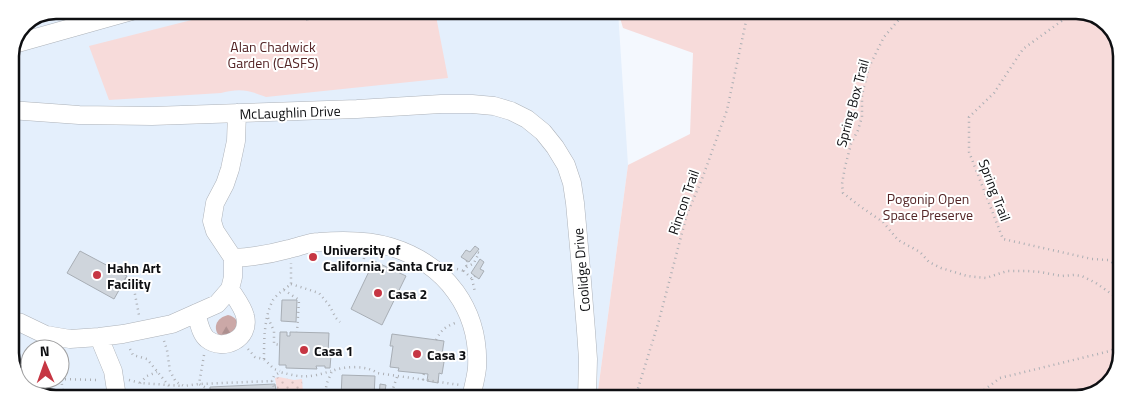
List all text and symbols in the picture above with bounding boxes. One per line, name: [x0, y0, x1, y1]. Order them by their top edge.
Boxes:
park label: Alan Chadwick Garden (CASFS): [228, 36, 318, 73]
street label: Spring Box Trail: [830, 57, 874, 149]
street label: McLaughlin Drive: [239, 100, 341, 124]
street label: Spring Trail: [974, 156, 1016, 224]
street label: Rincon Trail: [662, 167, 704, 237]
park label: Pogonip Open Space Preserve: [883, 188, 973, 225]
street label: Coolidge Drive: [567, 227, 595, 313]
place label: University of California, Santa Cruz: [323, 239, 453, 276]
marker: University of California, Santa Cruz: [307, 251, 319, 263]
place label: Hahn Art Facility: [107, 257, 161, 294]
marker: Hahn Art Facility: [91, 269, 103, 281]
place label: Casa 2: [388, 283, 427, 304]
marker: Casa 2: [372, 287, 384, 299]
north arrow: [20, 339, 70, 389]
text: N: [39, 340, 50, 361]
place label: Casa 1: [314, 340, 353, 361]
marker: Casa 1: [298, 344, 310, 356]
place label: Casa 3: [427, 344, 466, 365]
marker: Casa 3: [411, 348, 423, 360]

